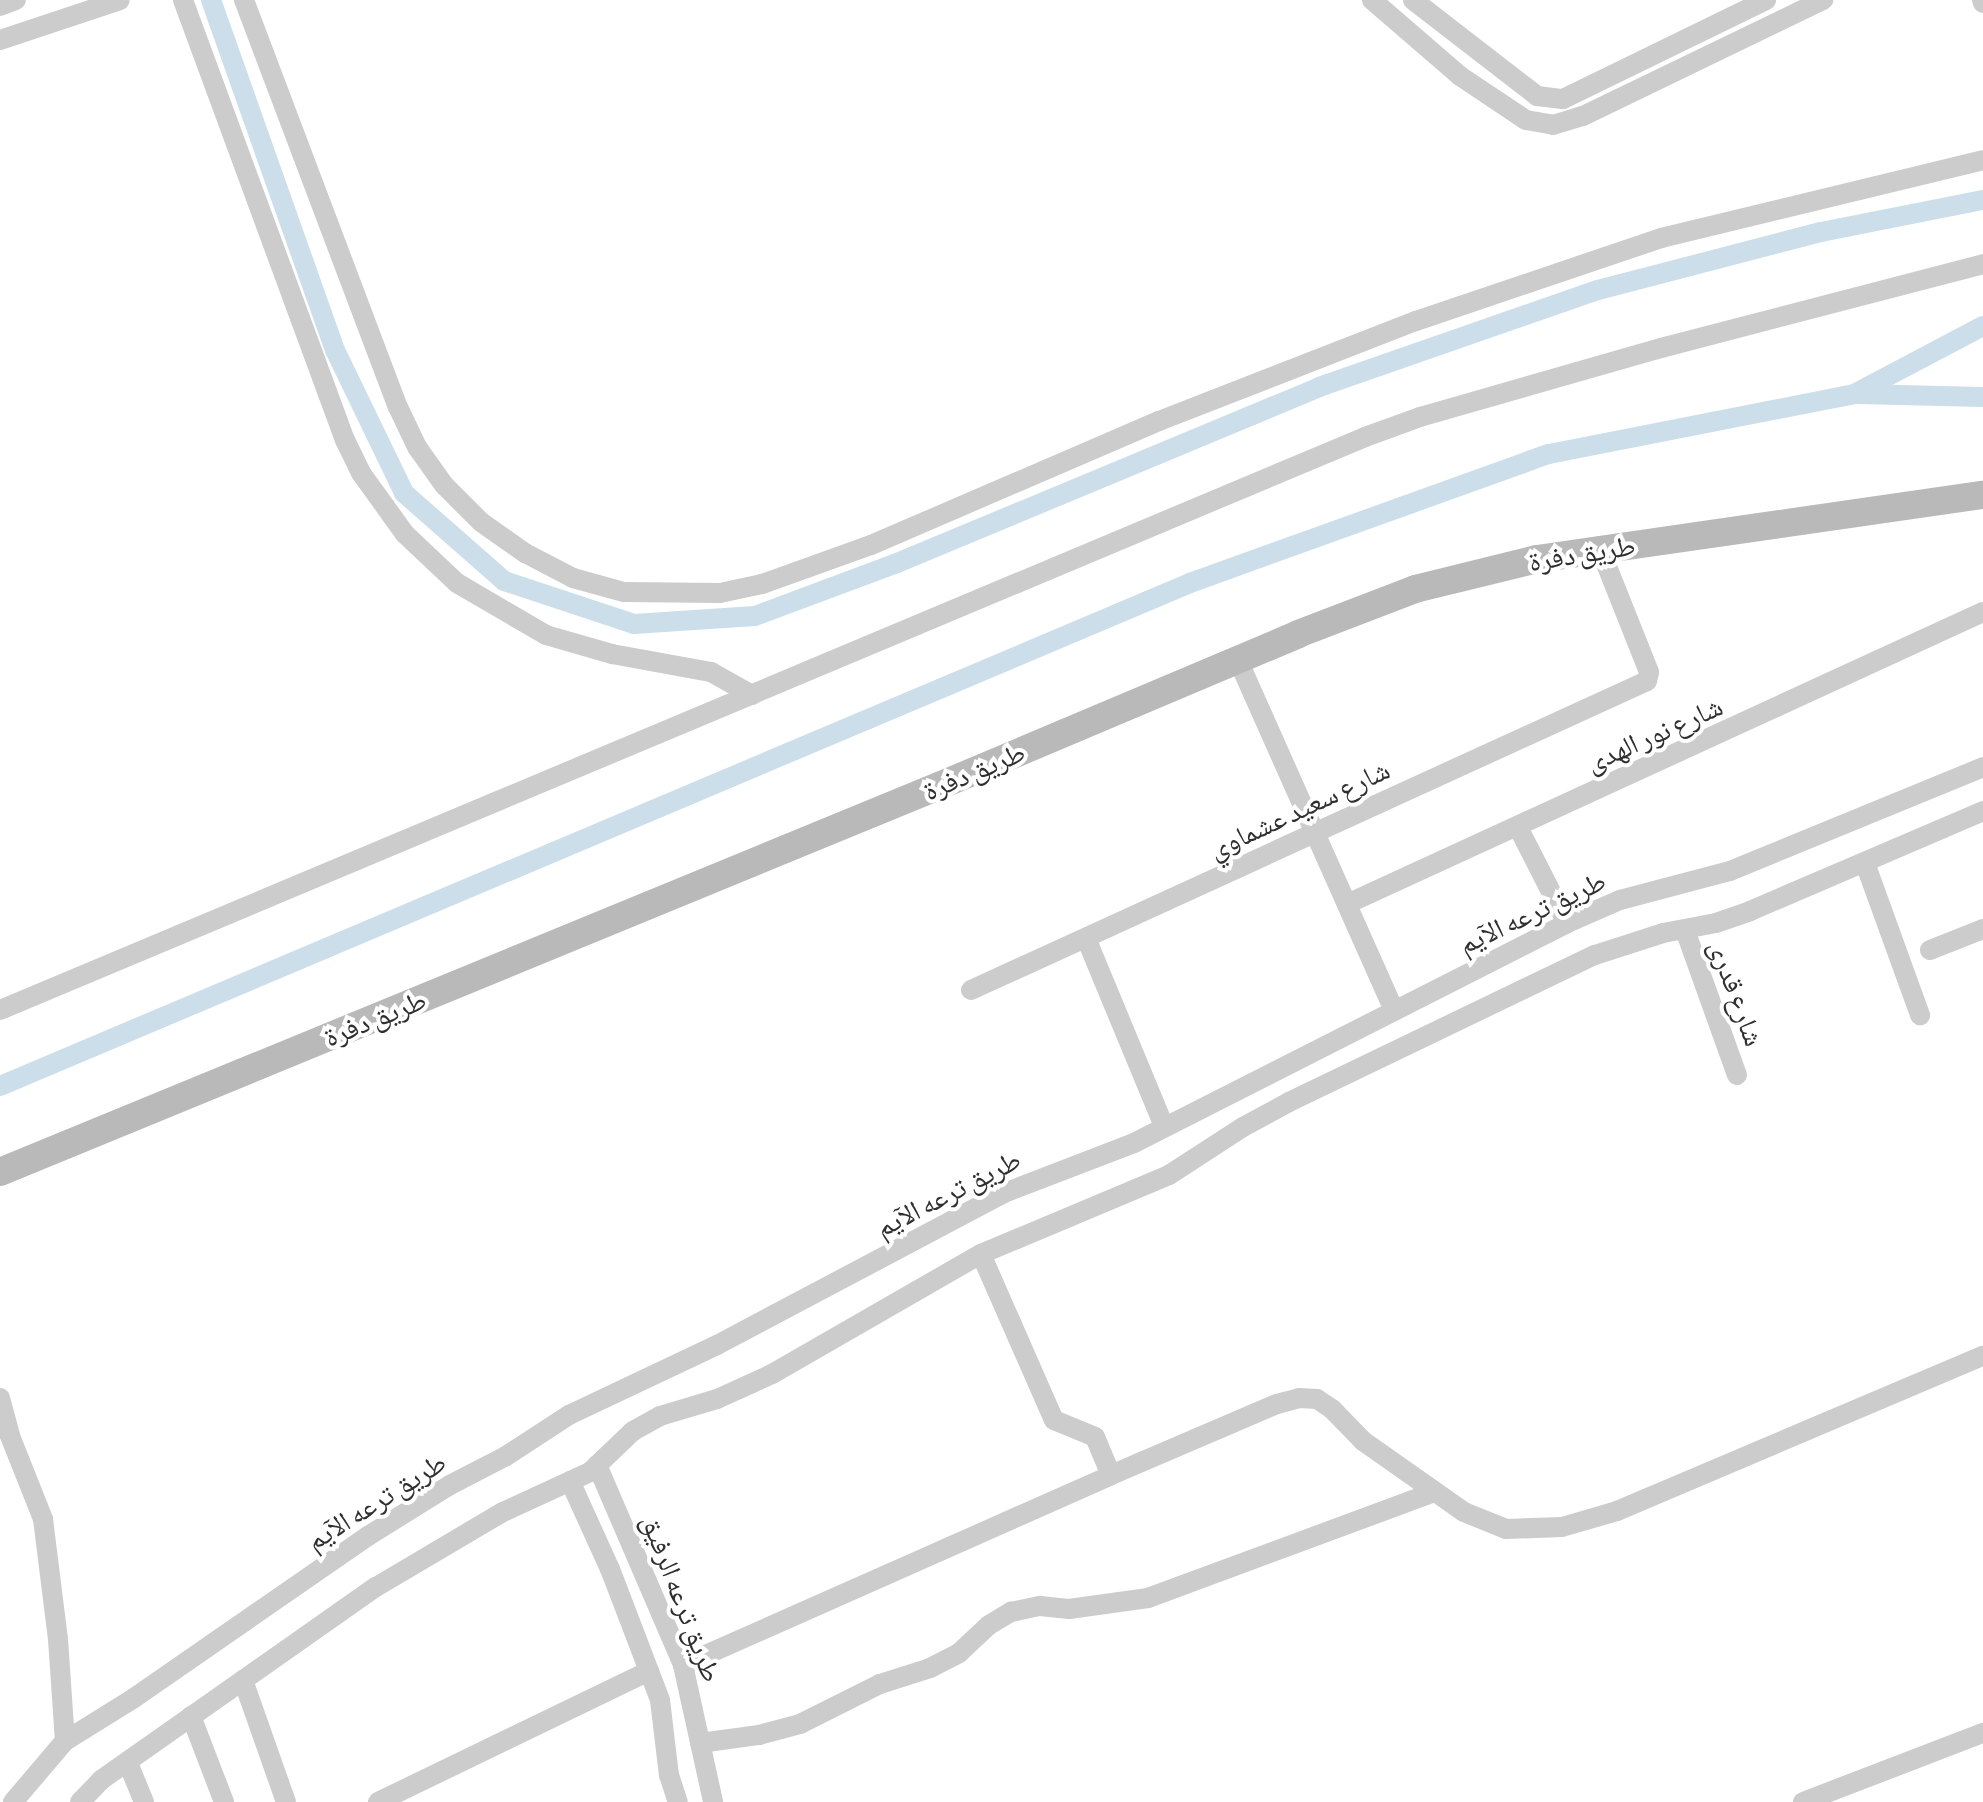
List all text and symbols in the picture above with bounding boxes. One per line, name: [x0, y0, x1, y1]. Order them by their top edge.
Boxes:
street label: طريق دفرة: [1526, 528, 1638, 578]
street label: شارع نور الهدى: [1580, 689, 1728, 779]
street label: طريق دفرة: [918, 735, 1030, 807]
street label: شارع سعيد عشماوي: [1203, 752, 1395, 866]
street label: طريق ترعه الآيم: [1453, 863, 1611, 961]
street label: شارع قدرى: [1702, 935, 1772, 1051]
street label: طريق دفرة: [319, 982, 431, 1054]
street label: طريق ترعه الآيم: [870, 1142, 1026, 1244]
street label: طريق ترعه الآيم: [300, 1445, 452, 1557]
street label: طريق ترعه الرفيق: [635, 1510, 729, 1686]

